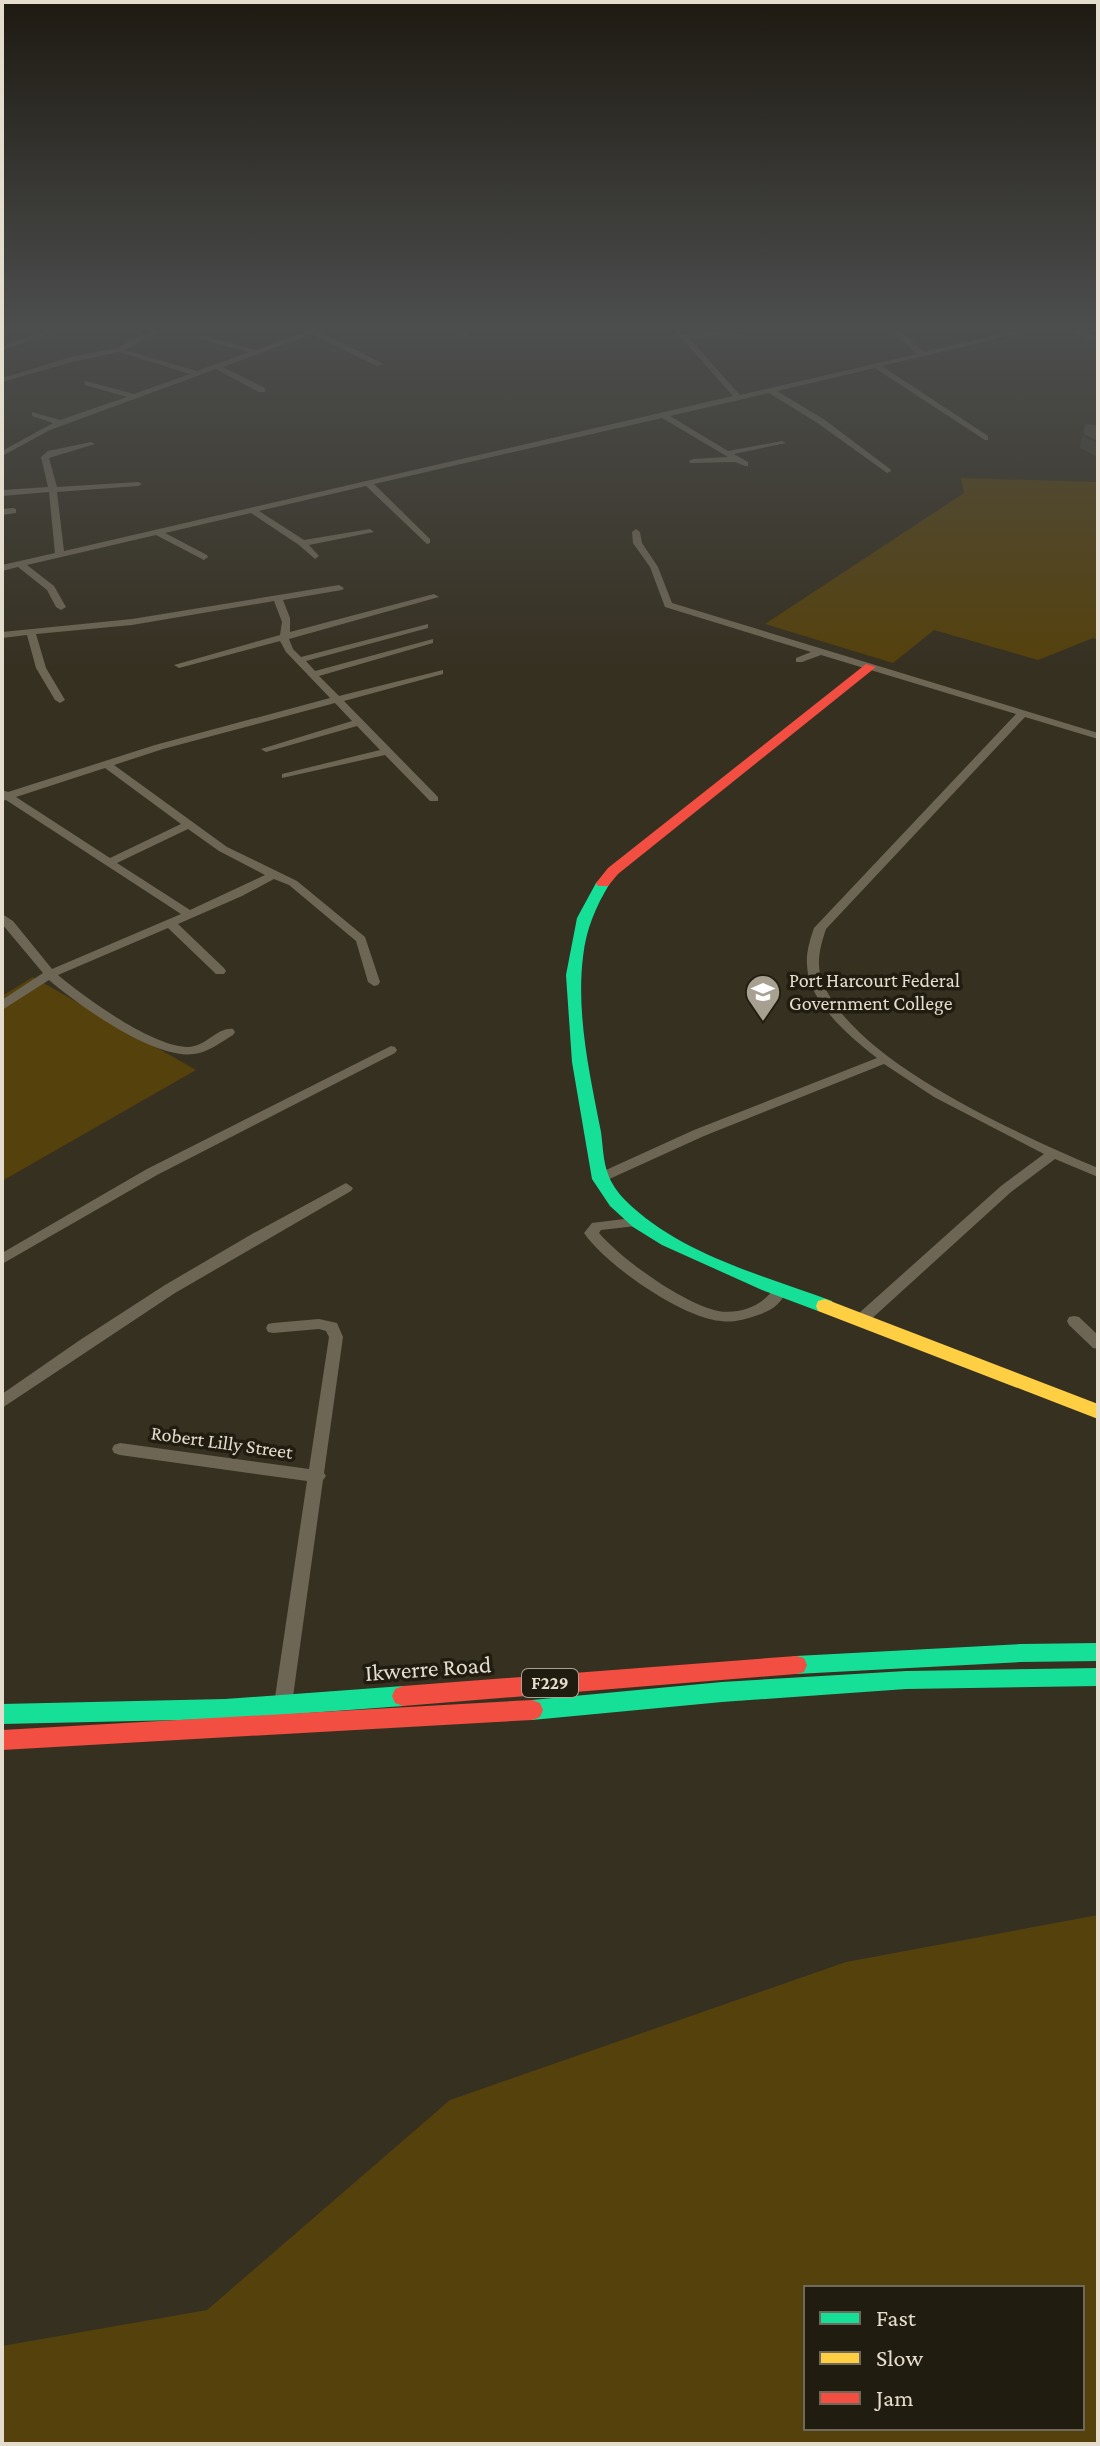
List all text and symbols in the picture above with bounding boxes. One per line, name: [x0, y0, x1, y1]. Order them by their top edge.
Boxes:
place label: Port Harcourt Federal Government College: [789, 969, 960, 1015]
school or university icon: Port Harcourt Federal Government College: [744, 973, 782, 1023]
street label: Robert Lilly Street: [150, 1421, 295, 1464]
street label: Ikwerre Road: [364, 1650, 492, 1686]
road number: F229: [522, 1669, 578, 1697]
legend: [804, 2286, 1084, 2430]
text: Fast: [876, 2304, 917, 2331]
text: Slow: [876, 2344, 923, 2371]
text: Jam: [874, 2384, 914, 2411]

